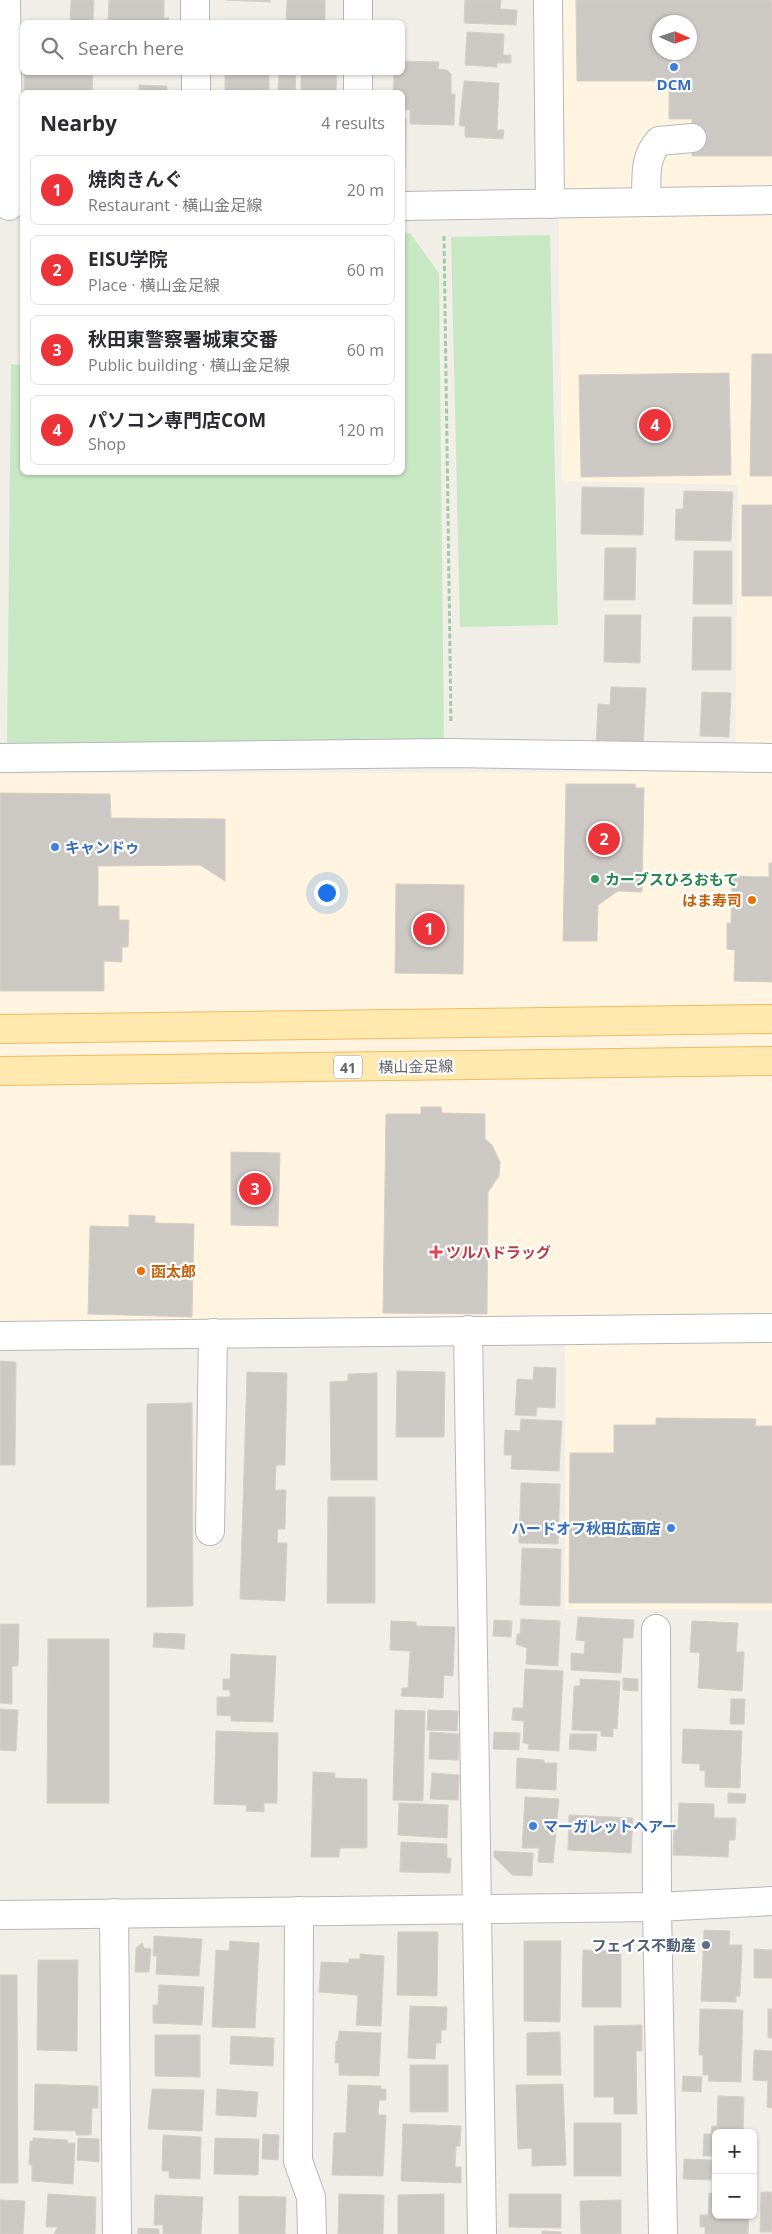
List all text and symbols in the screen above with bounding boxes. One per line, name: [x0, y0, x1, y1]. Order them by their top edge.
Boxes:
north arrow: [652, 15, 697, 60]
search box: [20, 20, 405, 75]
icon: search: [38, 34, 66, 62]
text: Search here: [78, 35, 184, 61]
marker: DCM: [668, 61, 680, 73]
place label: DCM: [657, 74, 691, 94]
text: Nearby: [40, 109, 117, 137]
text: 4 results: [321, 112, 385, 134]
text: 焼肉きんぐ: [88, 166, 183, 192]
text: 1: [52, 179, 62, 201]
text: 20 m: [347, 179, 384, 201]
text: Restaurant · 横山金足線: [88, 194, 262, 216]
text: EISU学院: [88, 246, 168, 272]
text: 2: [52, 259, 62, 281]
text: 60 m: [347, 259, 384, 281]
text: Place · 横山金足線: [88, 274, 220, 296]
text: 秋田東警察署城東交番: [88, 326, 278, 352]
text: 3: [52, 339, 62, 361]
text: 60 m: [347, 339, 384, 361]
text: Public building · 横山金足線: [88, 354, 290, 376]
pin: 4: [639, 406, 671, 444]
text: パソコン専門店COM: [88, 407, 266, 433]
text: 4: [52, 419, 62, 441]
text: 120 m: [338, 419, 384, 441]
text: Shop: [88, 433, 126, 455]
pin: 2: [588, 820, 620, 858]
place label: キャンドゥ: [65, 837, 140, 857]
marker: キャンドゥ: [49, 841, 61, 853]
place label: カーブスひろおもて: [605, 869, 739, 889]
marker: カーブスひろおもて: [589, 873, 601, 885]
your location: [314, 880, 340, 906]
place label: はま寿司: [682, 890, 742, 910]
marker: はま寿司: [746, 894, 758, 906]
pin: 1: [413, 910, 445, 948]
street label: 横山金足線: [378, 1055, 454, 1077]
road number: 41: [334, 1056, 362, 1078]
pin: 3: [239, 1170, 271, 1208]
place label: ツルハドラッグ: [446, 1242, 551, 1262]
marker: ツルハドラッグ: [430, 1246, 442, 1258]
place label: 函太郎: [151, 1261, 196, 1281]
marker: 函太郎: [135, 1265, 147, 1277]
place label: ハードオフ秋田広面店: [511, 1518, 661, 1538]
marker: ハードオフ秋田広面店: [665, 1522, 677, 1534]
place label: マーガレットヘアー: [543, 1816, 677, 1836]
marker: マーガレットヘアー: [527, 1820, 539, 1832]
place label: フェイス不動産: [591, 1935, 696, 1955]
marker: フェイス不動産: [700, 1939, 712, 1951]
map controls: [712, 2129, 757, 2219]
button: +: [712, 2129, 757, 2174]
button: −: [712, 2174, 757, 2219]

